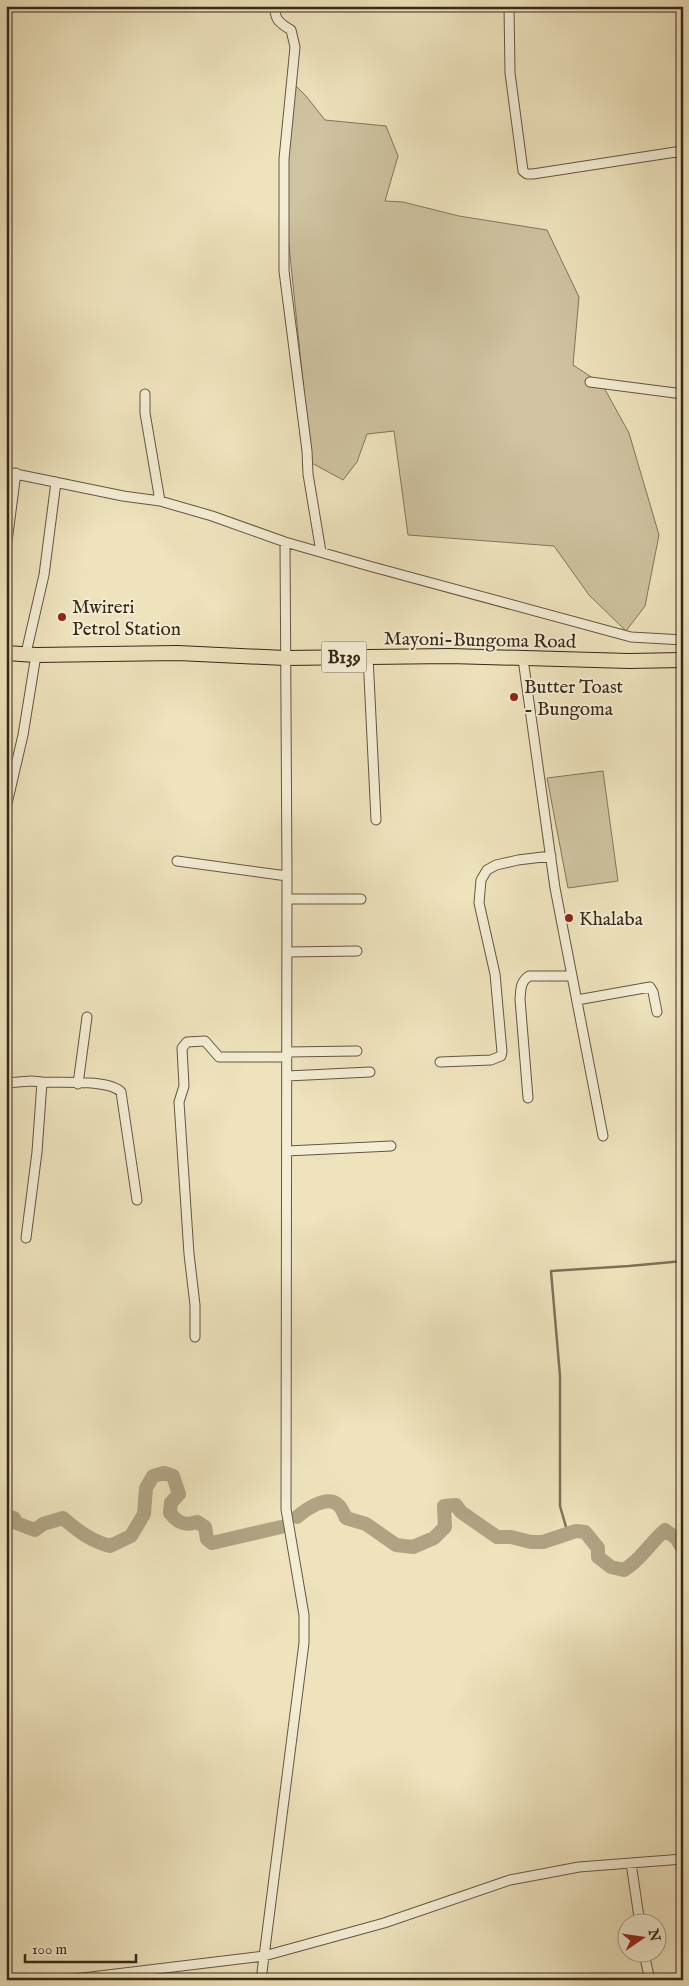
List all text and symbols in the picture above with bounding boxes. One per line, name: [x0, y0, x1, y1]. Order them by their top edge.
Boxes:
place label: Mwireri Petrol Station: [72, 596, 181, 642]
marker: Mwireri Petrol Station: [56, 611, 68, 623]
street label: Mayoni-Bungoma Road: [384, 627, 577, 655]
road number: B139: [322, 642, 366, 672]
place label: Butter Toast - Bungoma: [524, 676, 624, 722]
marker: Butter Toast - Bungoma: [508, 691, 520, 703]
place label: Khalaba: [579, 908, 644, 932]
marker: Khalaba: [563, 912, 575, 924]
north arrow: [616, 1914, 666, 1964]
text: N: [643, 1926, 664, 1943]
scale bar: [25, 1931, 136, 1963]
text: 100 m: [32, 1940, 68, 1959]

